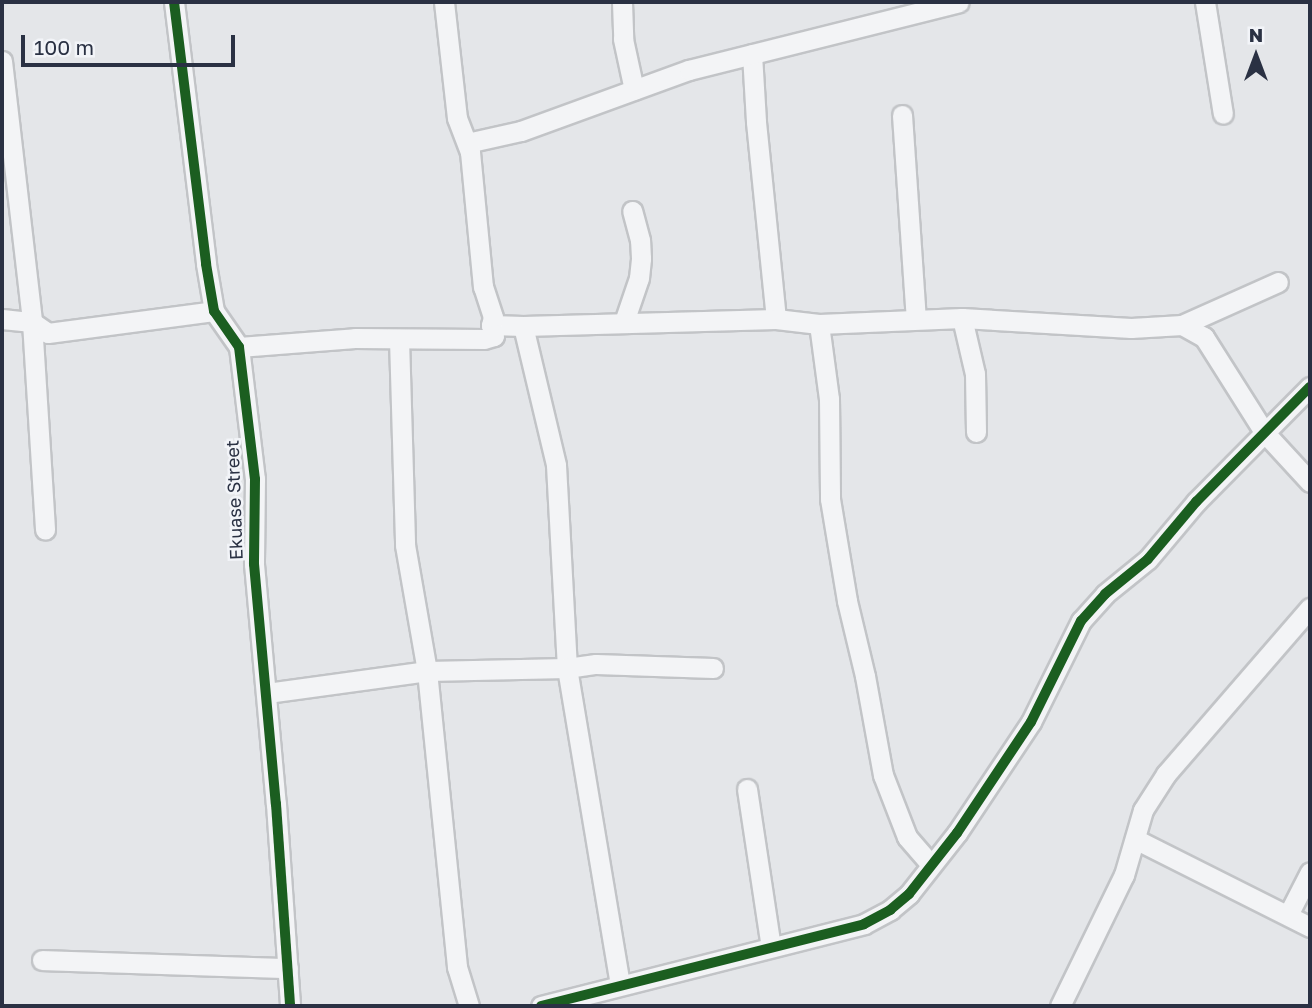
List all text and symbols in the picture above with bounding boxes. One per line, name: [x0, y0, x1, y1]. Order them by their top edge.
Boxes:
scale bar: [24, 21, 238, 65]
north arrow: [1221, 21, 1291, 91]
text: N: [1249, 23, 1263, 46]
text: 100 m: [34, 34, 94, 60]
street label: Ekuase Street: [221, 440, 247, 560]

